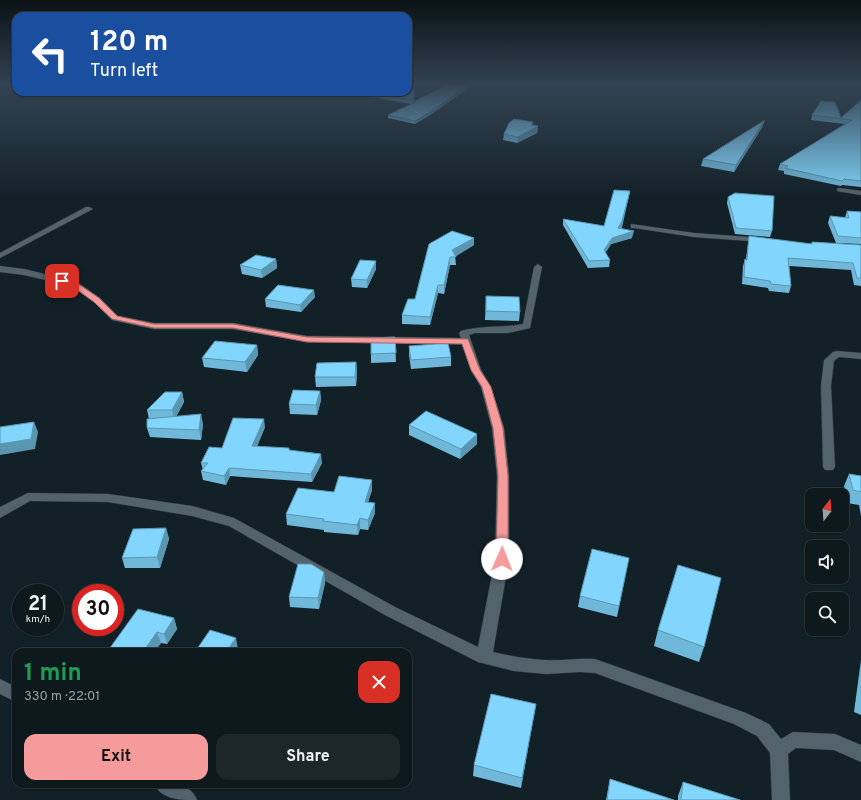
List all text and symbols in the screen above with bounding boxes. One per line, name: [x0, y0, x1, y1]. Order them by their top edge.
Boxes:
text: 120 m: [90, 25, 168, 61]
icon: left: [24, 28, 76, 80]
text: Turn left: [90, 60, 158, 83]
pin: [45, 264, 79, 298]
icon: arrive: [51, 270, 73, 292]
north arrow: [805, 488, 849, 532]
map controls: [805, 488, 849, 636]
position arrow: [481, 538, 523, 580]
button: sound: [805, 540, 849, 584]
speed limit sign: 30: [72, 584, 124, 636]
text: 21: [28, 592, 48, 618]
button: search: [805, 592, 849, 636]
text: km/h: [26, 613, 50, 626]
text: 1 min: [24, 659, 82, 689]
button: close: [358, 661, 400, 703]
text: 330 m · 22:01: [24, 689, 100, 705]
button: Exit: [24, 734, 208, 780]
button: Share: [216, 734, 400, 780]

